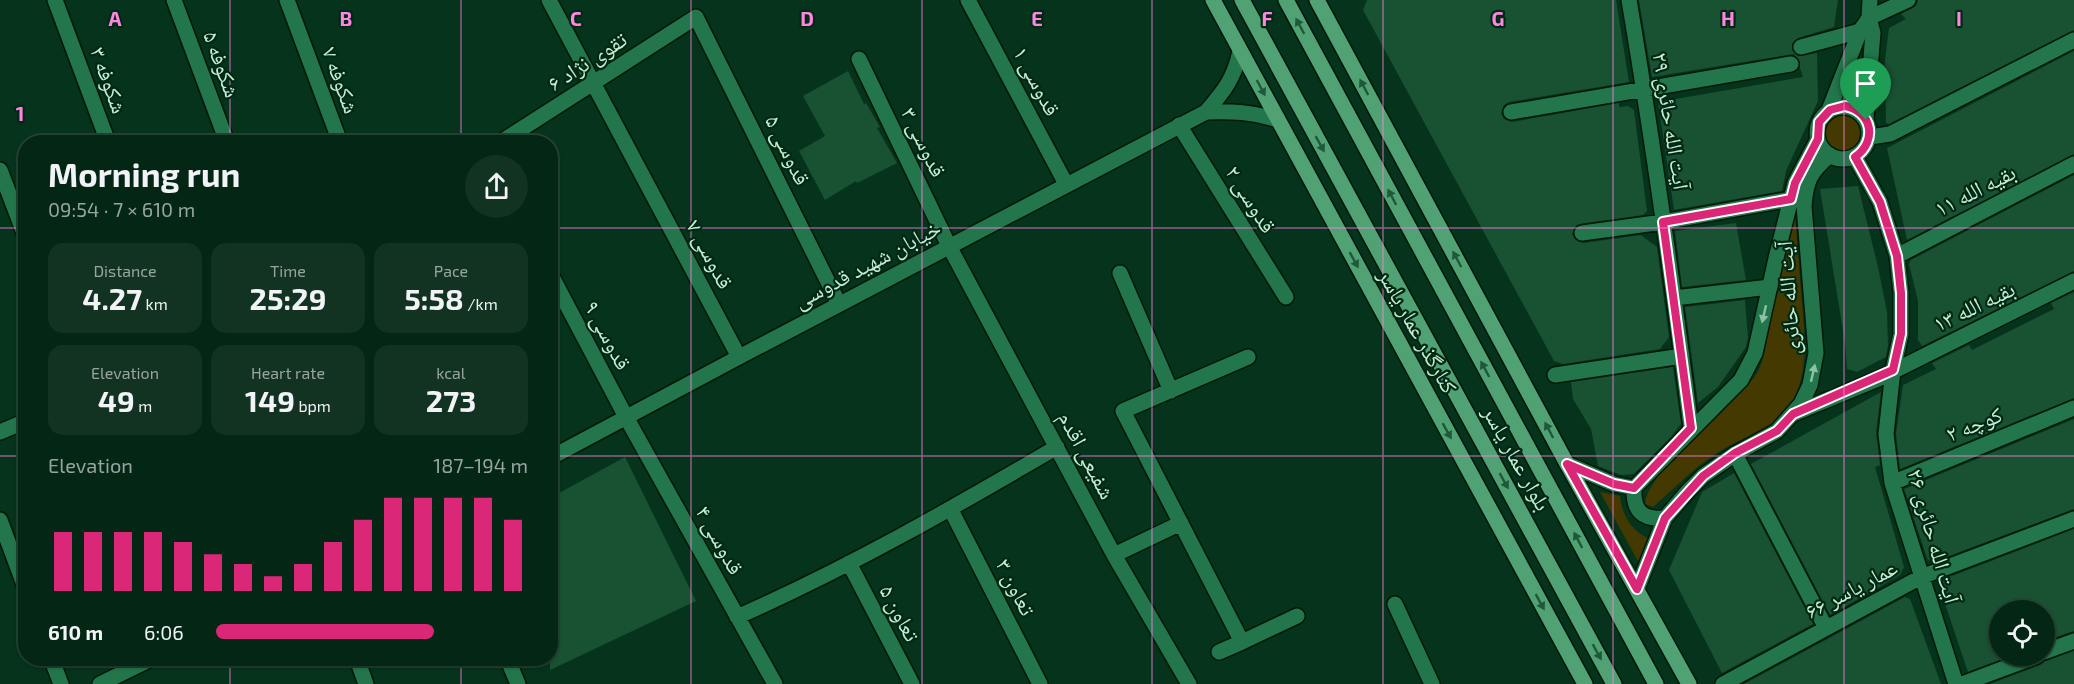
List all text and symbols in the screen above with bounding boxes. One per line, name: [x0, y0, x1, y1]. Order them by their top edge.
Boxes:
text: A: [108, 6, 122, 30]
text: B: [340, 6, 352, 30]
text: C: [570, 6, 582, 30]
text: D: [800, 6, 814, 30]
text: E: [1031, 6, 1043, 30]
text: F: [1261, 6, 1273, 30]
text: G: [1492, 6, 1504, 30]
text: H: [1721, 6, 1735, 30]
text: I: [1956, 6, 1962, 30]
one-way arrow: [1295, 17, 1305, 34]
street label: تقوی نژاد ۶: [542, 25, 632, 97]
street label: شکوفه ۵: [198, 27, 247, 101]
street label: قدوسی ۱: [1007, 42, 1067, 120]
street label: شکوفه ۳: [85, 43, 134, 117]
street label: شکوفه ۷: [317, 43, 366, 117]
street label: آیت الله حائری ۲۹: [1646, 50, 1696, 192]
pin: [1840, 58, 1891, 120]
icon: arrive: [1849, 67, 1882, 100]
one-way arrow: [1359, 78, 1369, 95]
one-way arrow: [1256, 80, 1265, 97]
text: 1: [16, 101, 24, 125]
street label: قدوسی ۳: [895, 102, 953, 182]
street label: قدوسی ۵: [759, 110, 817, 190]
one-way arrow: [1315, 135, 1325, 152]
text: Morning run: [48, 154, 240, 194]
button: share: [465, 155, 528, 218]
street label: بقیه الله ۱۱: [1930, 158, 2020, 221]
street label: قدوسی ۲: [1219, 160, 1283, 238]
one-way arrow: [1387, 189, 1397, 206]
text: 09:54 · 7 × 610 m: [48, 197, 195, 221]
street label: خیابان شهید قدوسی: [789, 213, 945, 315]
street label: قدوسی ۷: [680, 215, 740, 293]
street label: آیت الله حائری: [1770, 240, 1806, 356]
one-way arrow: [1452, 250, 1462, 267]
one-way arrow: [1349, 251, 1359, 268]
text: Distance: [93, 261, 157, 280]
text: Time: [270, 261, 306, 280]
text: Pace: [434, 261, 468, 280]
street label: کنارگذر عمار یاسر: [1373, 263, 1464, 398]
street label: بقیه الله ۱۳: [1929, 274, 2019, 337]
text: 4.27: [82, 280, 142, 316]
text: 25:29: [250, 280, 326, 316]
text: 5:58: [404, 280, 464, 316]
text: km: [142, 294, 168, 313]
text: /km: [464, 294, 498, 313]
street label: قدوسی ۹: [578, 296, 638, 374]
one-way arrow: [1759, 305, 1769, 324]
one-way arrow: [1480, 360, 1490, 377]
text: Elevation: [91, 363, 159, 382]
text: Heart rate: [251, 363, 325, 382]
text: kcal: [436, 363, 466, 382]
one-way arrow: [1809, 363, 1818, 382]
text: 49: [98, 382, 135, 418]
text: 149: [245, 382, 295, 418]
text: 273: [426, 382, 476, 418]
text: m: [135, 396, 152, 415]
text: bpm: [295, 396, 331, 415]
street label: بلوار عمار یاسر: [1477, 400, 1557, 515]
street label: کوچه ۲: [1942, 400, 2006, 448]
street label: شفیعی اقدم: [1051, 406, 1122, 504]
one-way arrow: [1544, 422, 1554, 439]
one-way arrow: [1442, 423, 1452, 440]
text: Elevation: [48, 453, 133, 477]
text: 187–194 m: [433, 453, 528, 477]
street label: آیت الله حائری ۲۶: [1901, 466, 1967, 607]
one-way arrow: [1499, 473, 1509, 490]
street label: قدوسی ۴: [690, 501, 750, 579]
one-way arrow: [1573, 531, 1583, 548]
street label: عمار یاسر ۶۶: [1800, 553, 1901, 624]
street label: تعاون ۳: [990, 554, 1042, 621]
street label: تعاون ۵: [874, 580, 927, 647]
one-way arrow: [1535, 594, 1545, 611]
map controls: [1989, 600, 2055, 666]
button: locate: [1989, 600, 2055, 666]
text: 610 m: [48, 620, 103, 644]
text: 6:06: [144, 620, 184, 644]
one-way arrow: [1592, 644, 1602, 661]

